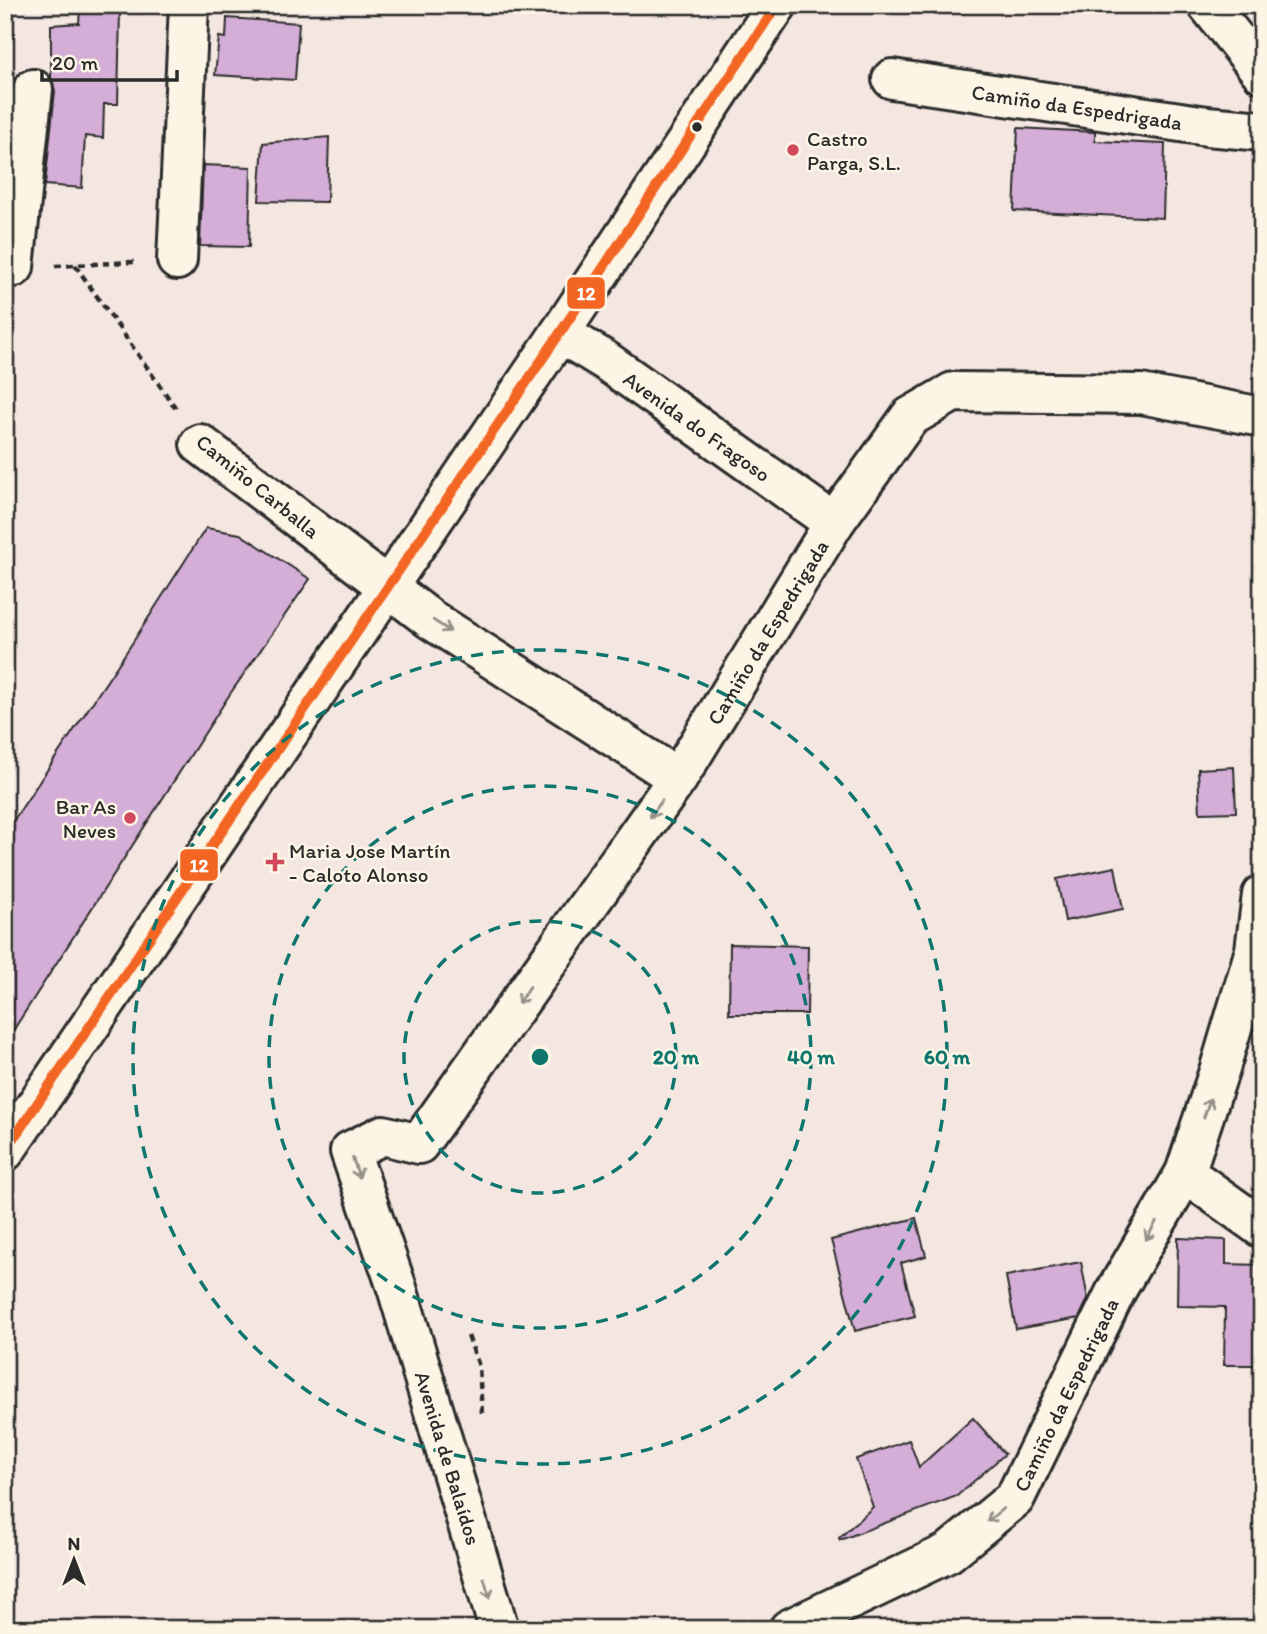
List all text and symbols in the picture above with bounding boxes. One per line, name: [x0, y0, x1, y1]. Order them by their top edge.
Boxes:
scale bar: [42, 38, 177, 82]
text: 20 m: [52, 50, 99, 75]
street label: Camiño da Espedrigada: [970, 79, 1184, 135]
unlabelled marker: [690, 120, 704, 134]
place label: Castro Parga, S.L.: [807, 126, 901, 175]
marker: Castro Parga, S.L.: [785, 142, 801, 158]
line badge: 12: [566, 276, 606, 310]
text: 12: [577, 282, 595, 305]
street label: Avenida do Fragoso: [619, 365, 776, 487]
street label: Camiño Carballa: [191, 429, 325, 543]
street label: Camiño da Espedrigada: [701, 535, 833, 729]
one-way arrow: [432, 619, 451, 634]
place label: Bar As Neves: [56, 794, 116, 843]
one-way arrow: [649, 799, 663, 818]
marker: Bar As Neves: [122, 810, 138, 826]
place label: Maria Jose Martín - Caloto Alonso: [289, 838, 450, 887]
line badge: 12: [179, 848, 219, 882]
text: 12: [190, 854, 208, 877]
marker: Maria Jose Martín - Caloto Alonso: [267, 854, 283, 870]
one-way arrow: [517, 985, 531, 1004]
text: 20 m: [653, 1044, 700, 1069]
text: 40 m: [787, 1044, 835, 1069]
text: 60 m: [924, 1044, 971, 1069]
centre of rings: [528, 1045, 552, 1069]
one-way arrow: [1202, 1097, 1214, 1119]
one-way arrow: [351, 1157, 363, 1179]
one-way arrow: [1143, 1221, 1157, 1241]
street label: Camiño da Espedrigada: [1008, 1294, 1123, 1495]
street label: Avenida de Balaídos: [410, 1368, 486, 1548]
one-way arrow: [986, 1507, 1004, 1522]
north arrow: [38, 1526, 108, 1596]
text: N: [68, 1532, 80, 1555]
one-way arrow: [481, 1577, 494, 1599]

